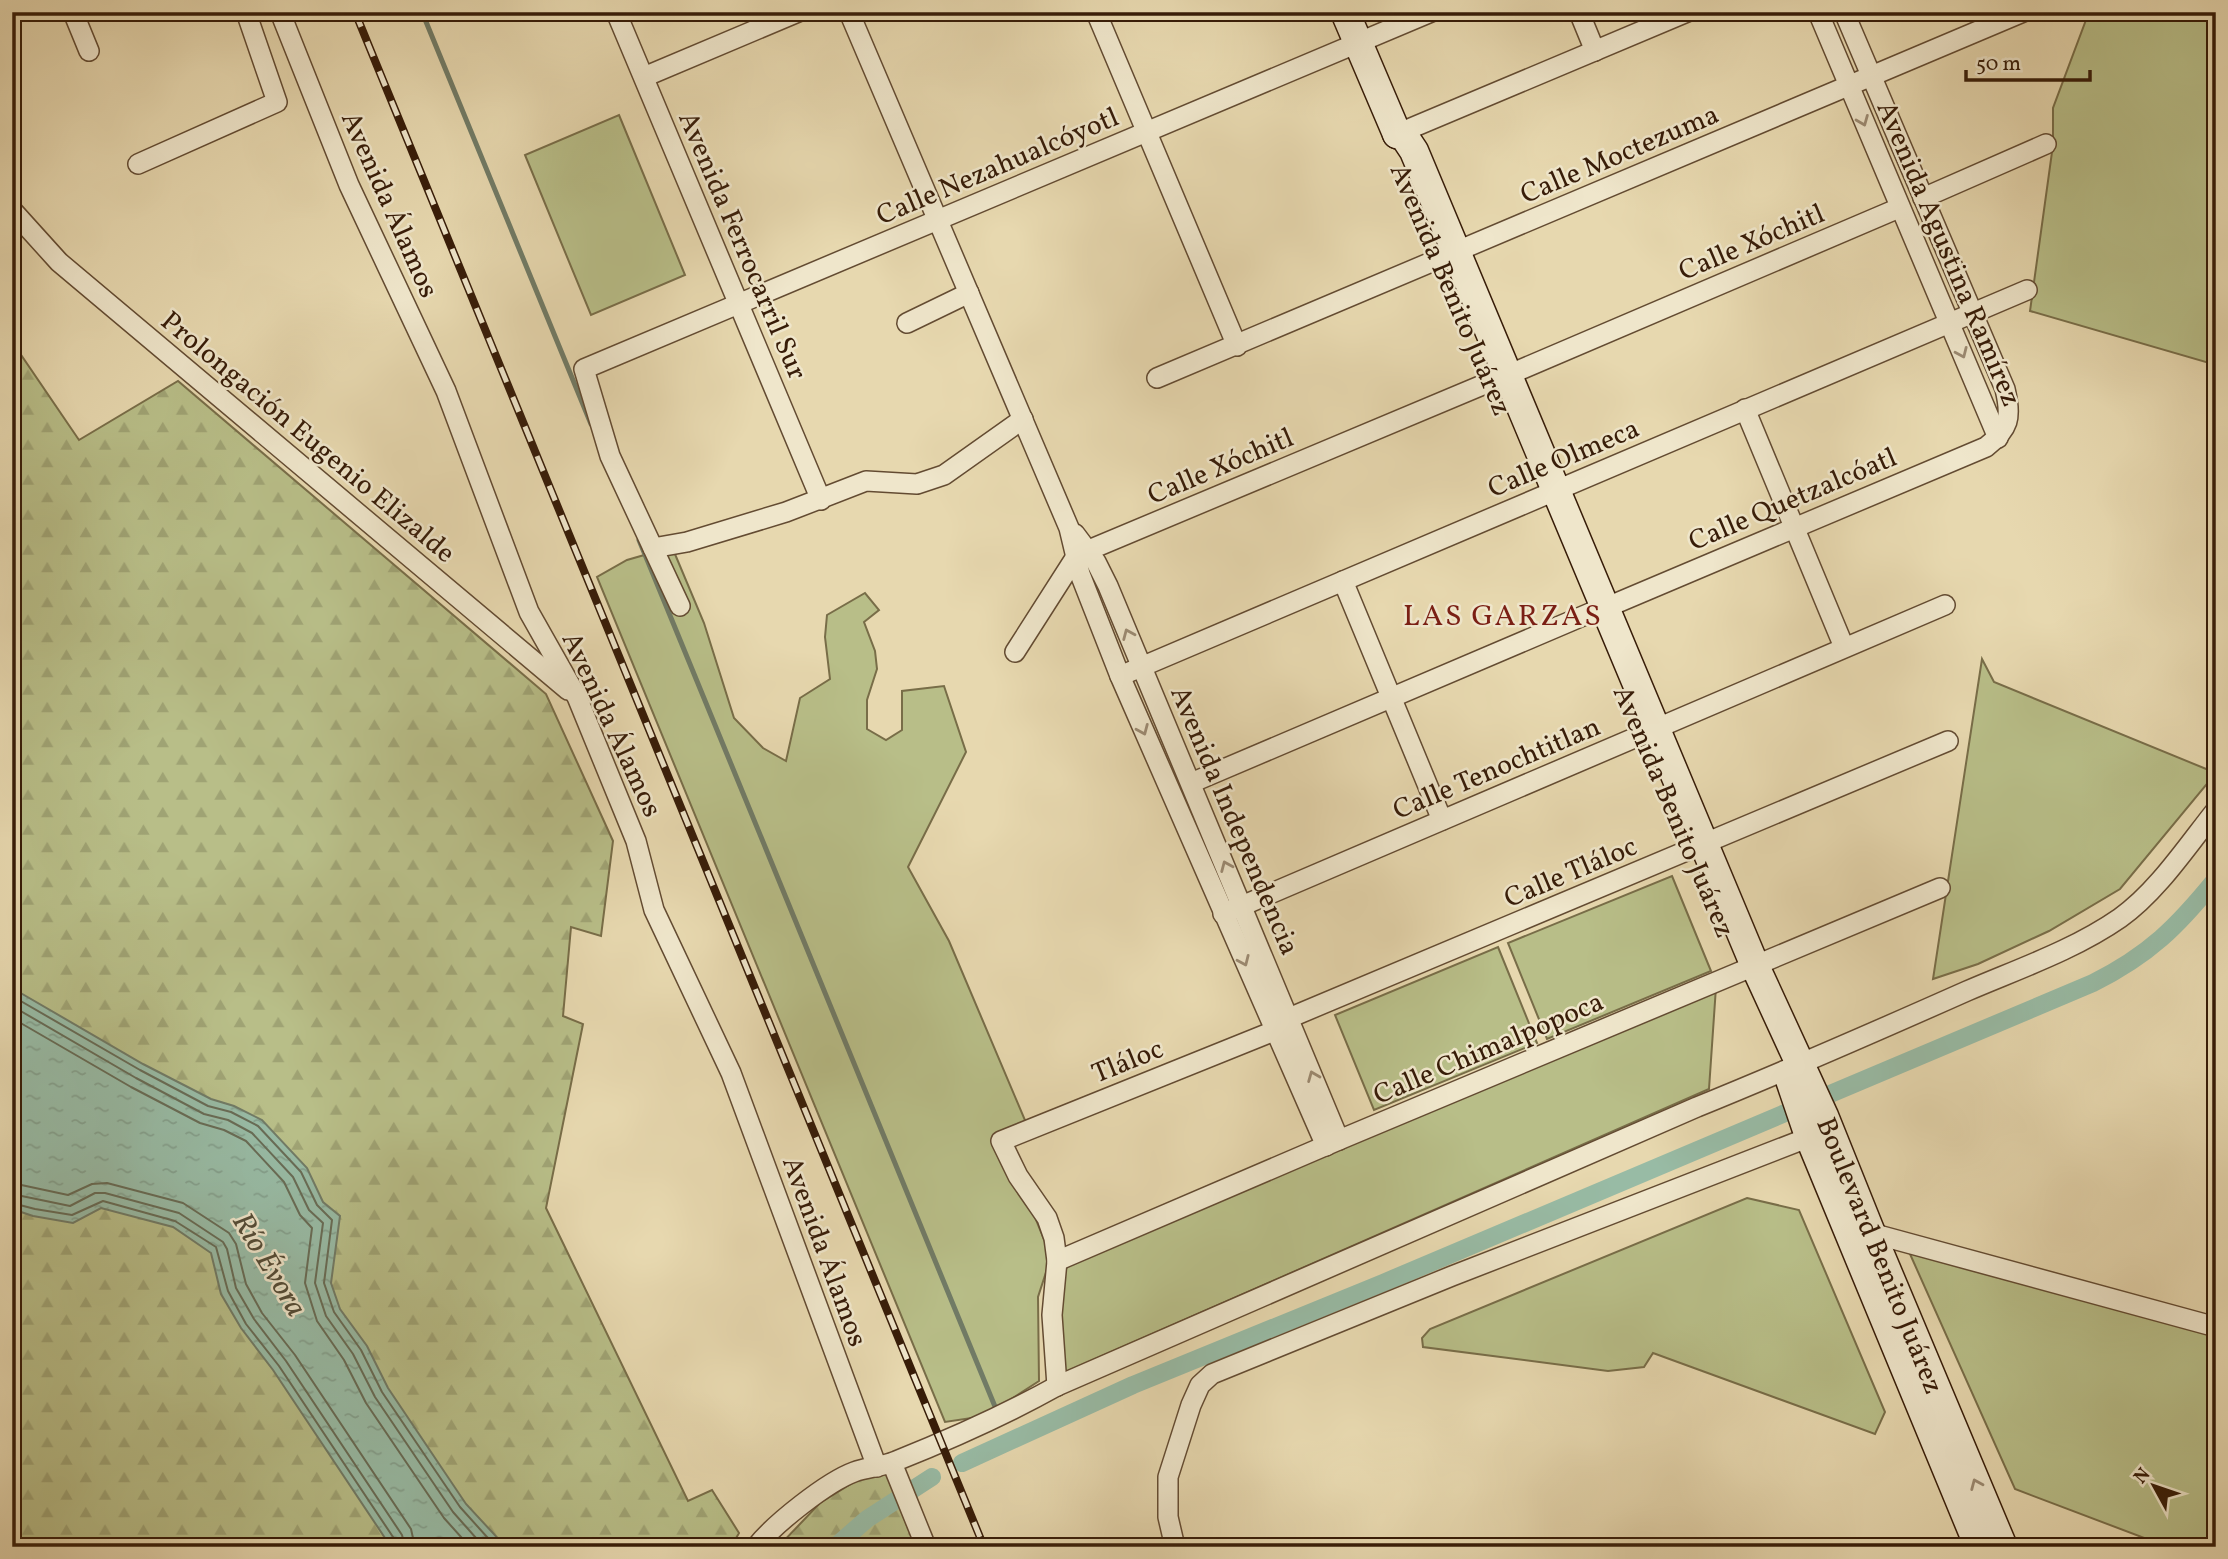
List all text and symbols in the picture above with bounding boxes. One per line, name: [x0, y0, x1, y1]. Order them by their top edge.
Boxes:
scale bar: [1966, 38, 2090, 82]
text: 50 m: [1976, 50, 2021, 79]
street label: Avenida Agustina Ramírez: [1866, 95, 2030, 413]
street label: Calle Moctezuma: [1515, 96, 1725, 215]
street label: Calle Nezahualcóyotl: [871, 99, 1125, 236]
street label: Avenida Álamos: [330, 106, 447, 304]
street label: Avenida Ferrocarril Sur: [668, 106, 816, 386]
one-way arrow: [1855, 114, 1869, 126]
street label: Avenida Benito Juárez: [1379, 158, 1520, 422]
street label: Calle Xóchitl: [1673, 195, 1831, 292]
street label: Prolongación Eugenio Elizalde: [152, 303, 463, 573]
one-way arrow: [1954, 345, 1968, 358]
street label: Calle Olmeca: [1482, 410, 1646, 509]
street label: Calle Xóchitl: [1142, 419, 1300, 516]
street label: Calle Quetzalcóatl: [1683, 439, 1903, 562]
district label: LAS GARZAS: [1403, 596, 1603, 638]
street label: Avenida Álamos: [551, 626, 671, 824]
one-way arrow: [1122, 629, 1136, 641]
street label: Avenida Independencia: [1159, 680, 1308, 961]
street label: Avenida Benito Juárez: [1602, 680, 1743, 944]
street label: Calle Tenochtitlan: [1387, 708, 1607, 831]
one-way arrow: [1135, 723, 1149, 735]
street label: Calle Tláloc: [1498, 828, 1643, 919]
one-way arrow: [1220, 861, 1234, 873]
one-way arrow: [1235, 954, 1249, 966]
street label: Calle Chimalpopoca: [1368, 983, 1610, 1115]
street label: Tláloc: [1086, 1030, 1170, 1094]
one-way arrow: [1307, 1071, 1321, 1084]
street label: Boulevard Benito Juárez: [1805, 1112, 1952, 1400]
street label: Avenida Álamos: [771, 1151, 876, 1352]
water label: Río Évora: [221, 1205, 316, 1325]
north arrow: [2120, 1450, 2190, 1520]
text: N: [2128, 1463, 2157, 1490]
one-way arrow: [1971, 1479, 1985, 1491]

